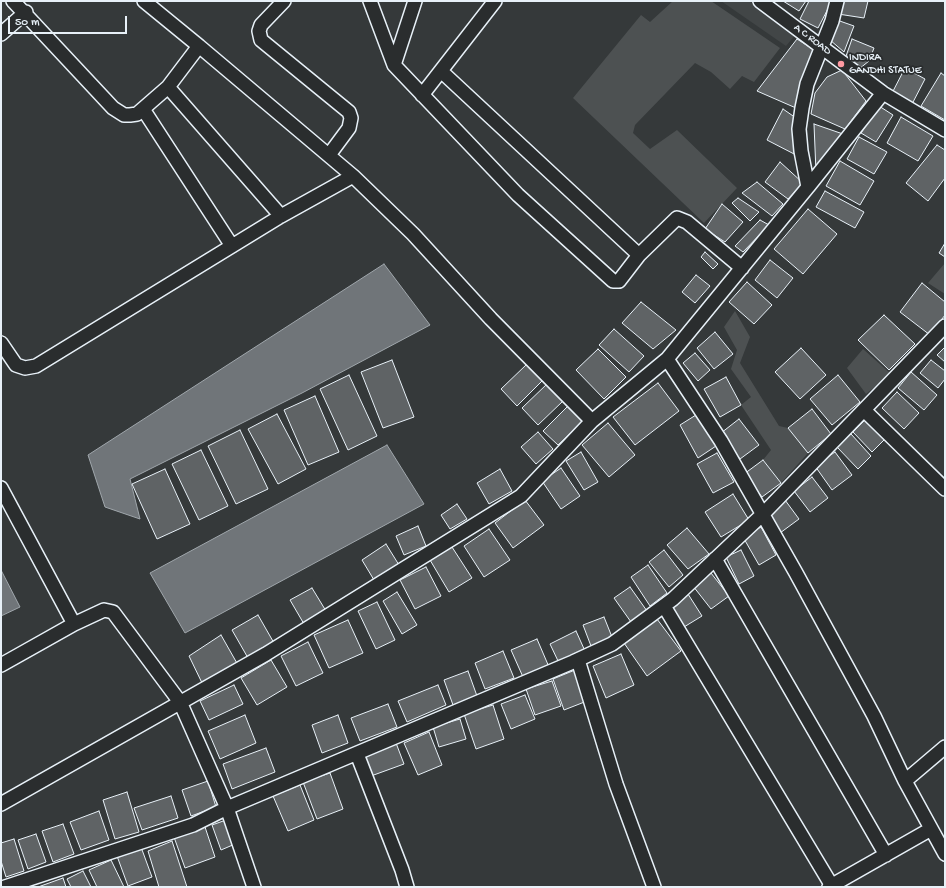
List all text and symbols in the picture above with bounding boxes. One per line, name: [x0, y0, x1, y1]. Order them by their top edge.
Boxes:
scale bar: [10, 8, 129, 34]
text: 50 m: [15, 16, 40, 30]
street label: A C ROAD: [791, 22, 833, 58]
place label: INDIRA GANDHI STATUE: [849, 51, 922, 77]
marker: INDIRA GANDHI STATUE: [836, 59, 846, 69]

